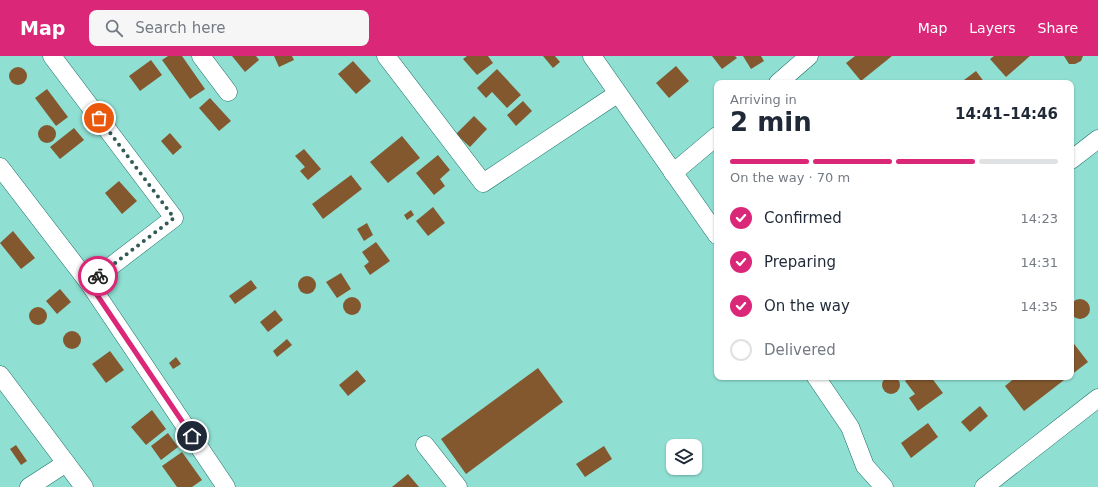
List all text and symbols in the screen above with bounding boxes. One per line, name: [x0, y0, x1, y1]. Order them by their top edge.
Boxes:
search box: [89, 10, 369, 46]
text: Map: [20, 17, 65, 39]
icon: search: [103, 17, 125, 39]
text: Search here: [135, 19, 225, 37]
text: Map: [918, 20, 947, 36]
text: Layers: [969, 20, 1016, 36]
text: Share: [1038, 20, 1078, 36]
text: Arriving in: [730, 92, 797, 107]
pin: [82, 101, 116, 135]
text: 14:41–14:46: [955, 105, 1058, 123]
icon: bag: [88, 107, 110, 129]
text: 2 min: [730, 107, 812, 137]
text: On the way · 70 m: [730, 170, 850, 185]
icon: check: [730, 207, 752, 229]
text: Confirmed: [764, 209, 842, 227]
text: 14:23: [1021, 211, 1058, 226]
icon: check: [730, 251, 752, 273]
text: Preparing: [764, 253, 836, 271]
text: 14:31: [1021, 255, 1058, 270]
courier: [78, 256, 118, 296]
icon: bike: [87, 265, 109, 287]
icon: check: [730, 295, 752, 317]
text: On the way: [764, 297, 850, 315]
text: 14:35: [1021, 299, 1058, 314]
text: Delivered: [764, 341, 836, 359]
pin: [175, 419, 209, 453]
icon: home: [181, 425, 203, 447]
map controls: [666, 439, 702, 475]
button: layers: [666, 439, 702, 475]

